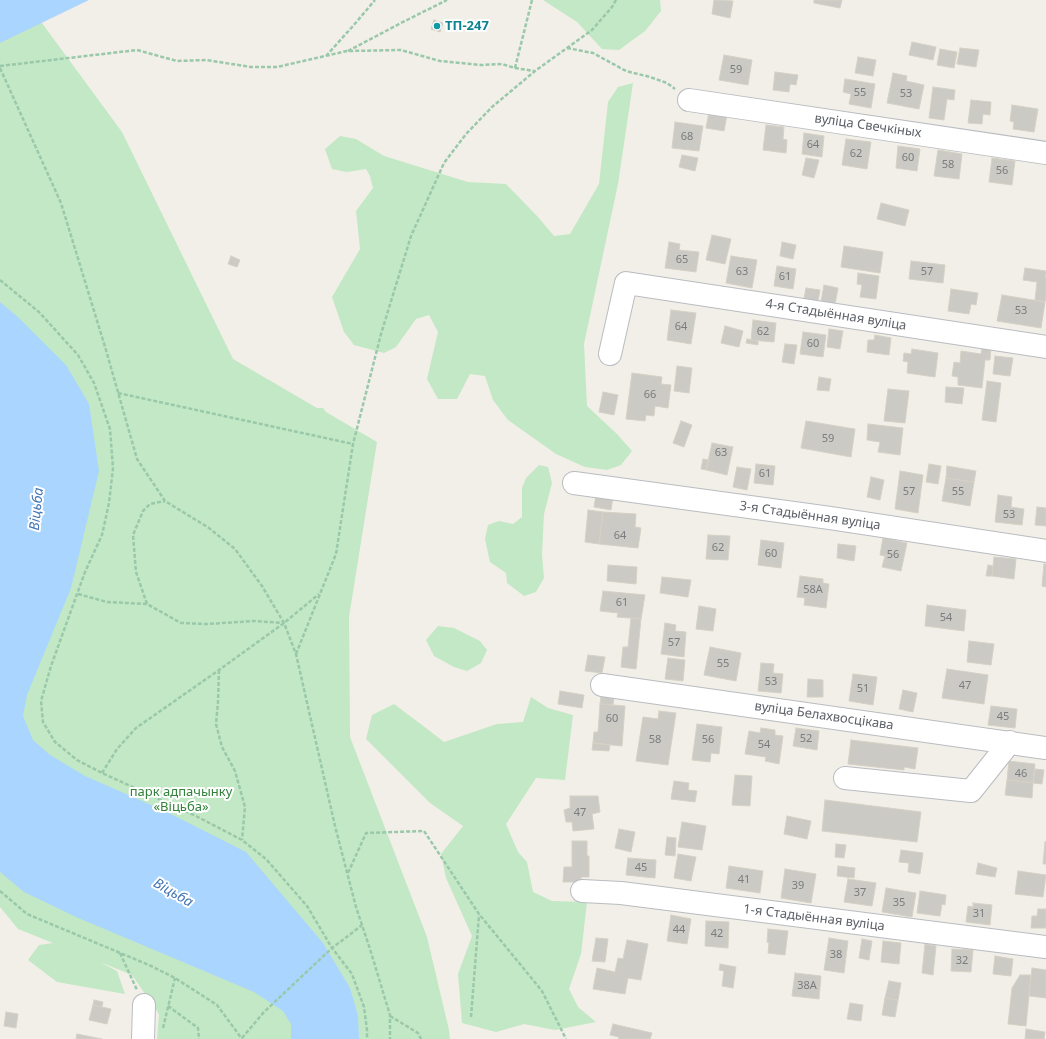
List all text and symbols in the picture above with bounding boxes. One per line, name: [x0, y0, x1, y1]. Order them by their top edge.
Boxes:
place label: ТП-247: [445, 18, 489, 34]
marker: ТП-247: [432, 21, 442, 31]
house number: 59: [730, 63, 742, 77]
house number: 55: [854, 86, 866, 100]
house number: 53: [900, 87, 912, 101]
street label: вуліца Свечкіных: [814, 111, 922, 141]
house number: 68: [681, 130, 693, 144]
house number: 64: [807, 138, 819, 152]
house number: 62: [850, 147, 862, 161]
house number: 60: [902, 151, 914, 165]
house number: 58: [942, 158, 954, 172]
house number: 56: [996, 164, 1008, 178]
house number: 65: [676, 253, 688, 267]
house number: 63: [736, 265, 748, 279]
house number: 57: [921, 265, 933, 279]
house number: 61: [779, 270, 791, 284]
street label: 4-я Стадыённая вуліца: [764, 296, 908, 334]
house number: 53: [1015, 304, 1027, 318]
house number: 64: [675, 320, 687, 334]
house number: 62: [757, 325, 769, 339]
house number: 60: [807, 337, 819, 351]
house number: 66: [644, 388, 656, 402]
house number: 59: [822, 432, 834, 446]
house number: 63: [715, 446, 727, 460]
house number: 61: [759, 467, 771, 481]
house number: 57: [903, 485, 915, 499]
house number: 55: [952, 485, 964, 499]
water label: Віцьба: [26, 487, 48, 531]
street label: 3-я Стадыённая вуліца: [738, 498, 882, 534]
house number: 53: [1003, 508, 1015, 522]
house number: 64: [614, 529, 626, 543]
house number: 62: [712, 541, 724, 555]
house number: 60: [765, 547, 777, 561]
house number: 56: [887, 548, 899, 562]
house number: 58А: [803, 583, 823, 597]
house number: 61: [616, 596, 628, 610]
house number: 54: [940, 611, 952, 625]
house number: 57: [668, 636, 680, 650]
house number: 55: [717, 657, 729, 671]
house number: 53: [765, 675, 777, 689]
house number: 47: [959, 679, 971, 693]
house number: 51: [857, 682, 869, 696]
street label: вуліца Белахвосцікава: [753, 699, 895, 733]
house number: 45: [997, 710, 1009, 724]
house number: 60: [606, 712, 618, 726]
house number: 52: [800, 732, 812, 746]
house number: 58: [649, 733, 661, 747]
house number: 56: [702, 733, 714, 747]
house number: 54: [758, 738, 770, 752]
house number: 46: [1015, 767, 1027, 781]
park label: парк адпачынку «Віцьба»: [130, 784, 232, 815]
house number: 47: [574, 806, 586, 820]
house number: 45: [635, 861, 647, 875]
house number: 41: [738, 873, 750, 887]
water label: Віцьба: [150, 875, 196, 911]
house number: 39: [792, 879, 804, 893]
house number: 37: [854, 886, 866, 900]
house number: 35: [893, 896, 905, 910]
street label: 1-я Стадыённая вуліца: [742, 902, 886, 934]
house number: 31: [973, 907, 985, 921]
house number: 44: [673, 923, 685, 937]
house number: 42: [711, 927, 723, 941]
house number: 38: [830, 948, 842, 962]
house number: 32: [956, 954, 968, 968]
house number: 38А: [797, 979, 817, 993]

